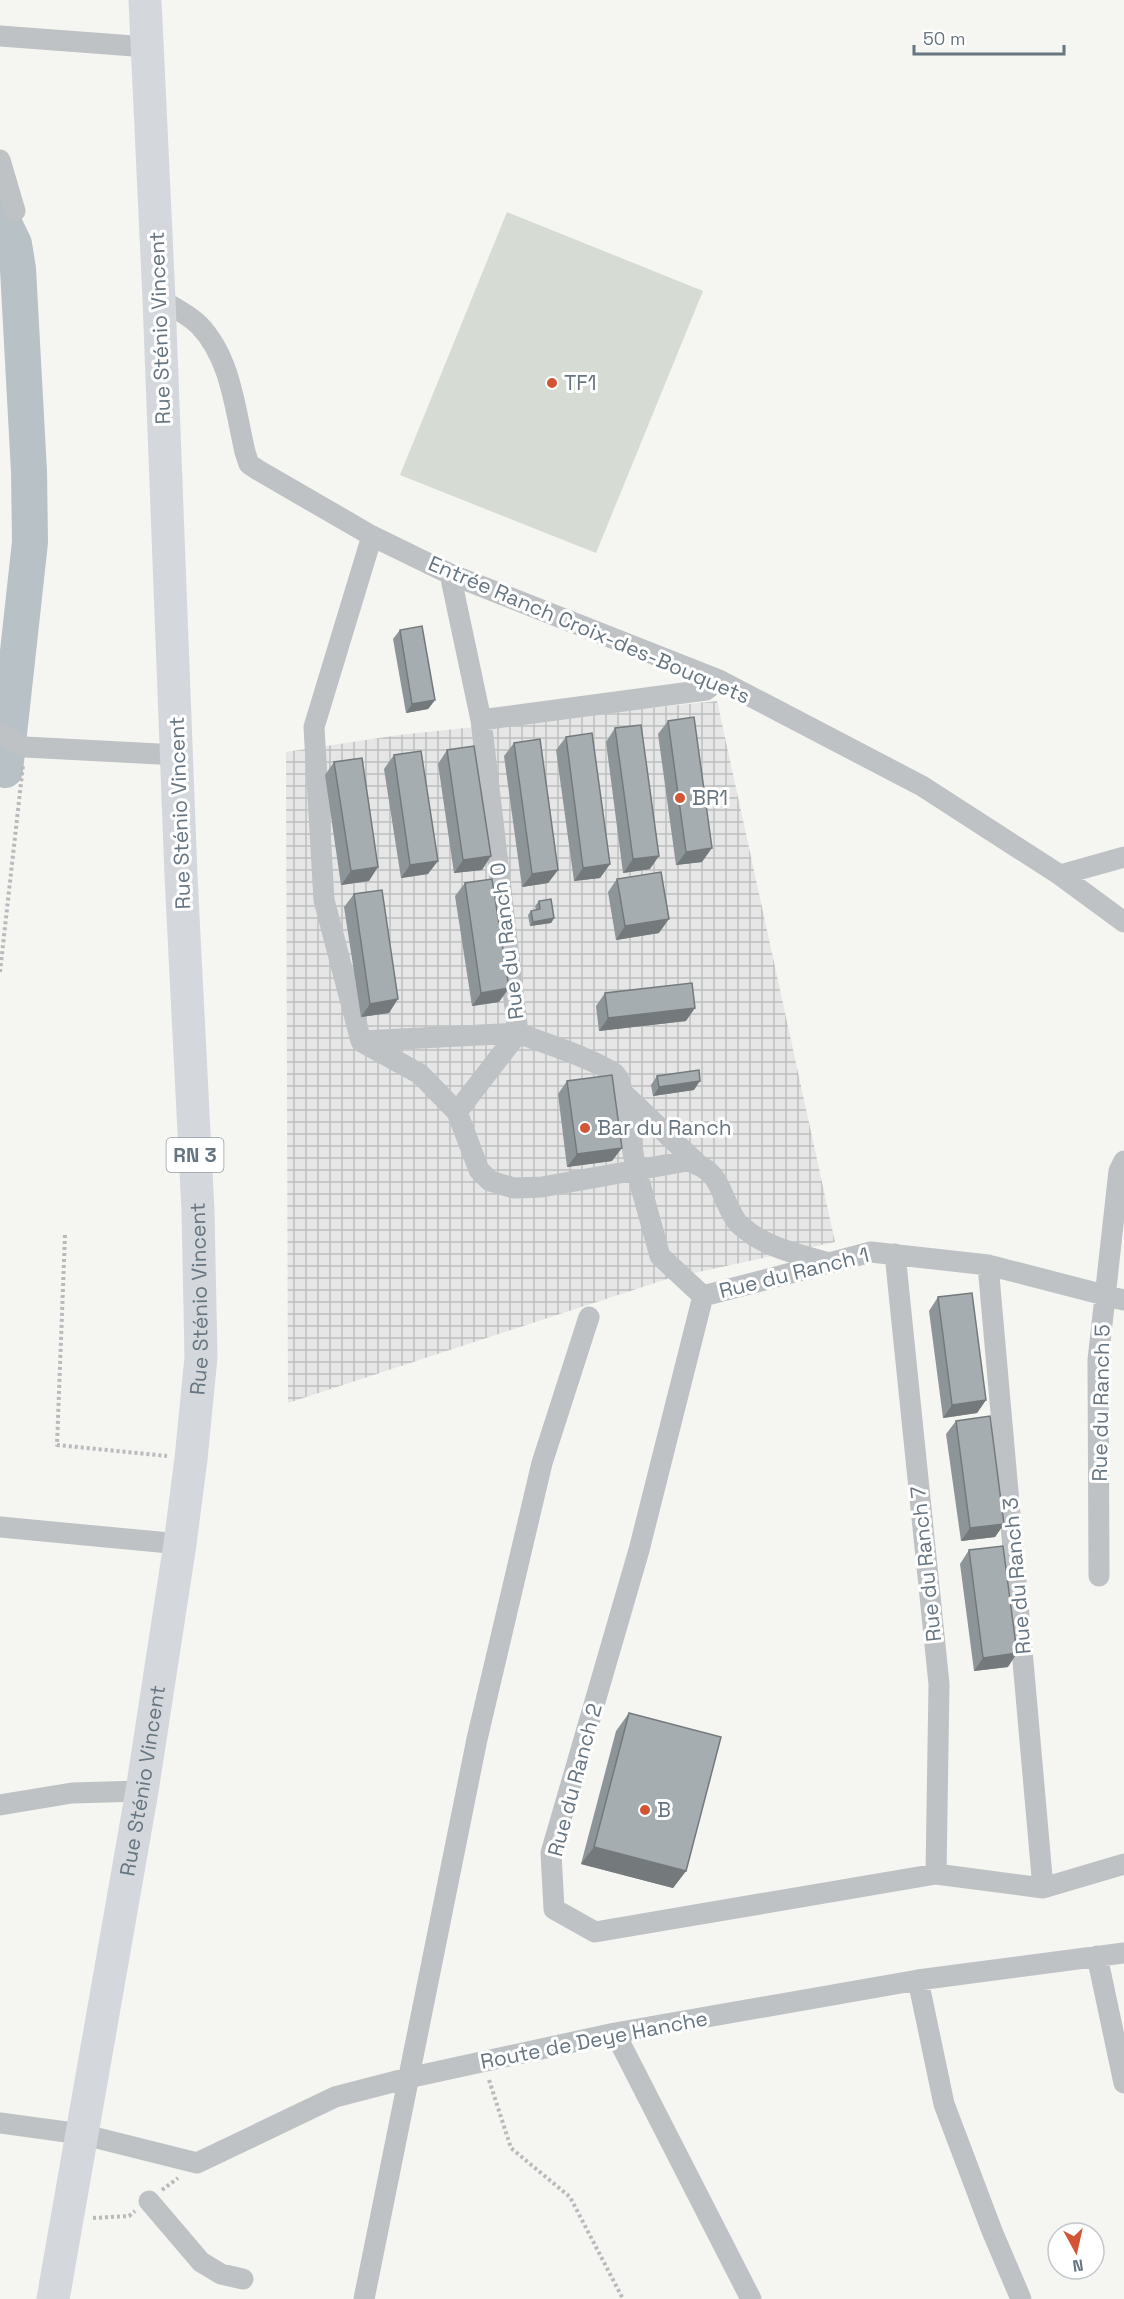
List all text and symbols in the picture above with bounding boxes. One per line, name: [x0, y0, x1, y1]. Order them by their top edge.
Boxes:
scale bar: [914, 18, 1064, 56]
text: 50 m: [923, 27, 965, 50]
street label: Rue Sténio Vincent: [143, 231, 176, 425]
place label: TF1: [564, 369, 596, 396]
marker: TF1: [545, 376, 559, 390]
street label: Entrée Ranch Croix-des-Bouquets: [424, 549, 754, 710]
street label: Rue Sténio Vincent: [163, 716, 196, 910]
place label: BR1: [692, 784, 728, 811]
marker: BR1: [673, 791, 687, 805]
street label: Rue du Ranch 0: [483, 861, 530, 1021]
place label: Bar du Ranch: [597, 1114, 732, 1141]
marker: Bar du Ranch: [578, 1121, 592, 1135]
road number: RN 3: [166, 1138, 224, 1172]
street label: Rue Sténio Vincent: [183, 1202, 214, 1396]
street label: Rue du Ranch 1: [716, 1241, 872, 1304]
street label: Rue du Ranch 5: [1086, 1324, 1115, 1482]
street label: Rue du Ranch 7: [904, 1485, 947, 1643]
street label: Rue du Ranch 3: [996, 1496, 1037, 1656]
street label: Rue Sténio Vincent: [113, 1683, 171, 1878]
street label: Rue du Ranch 2: [541, 1700, 608, 1859]
place label: B: [657, 1796, 671, 1823]
marker: B: [638, 1803, 652, 1817]
street label: Route de Deye Hanche: [478, 2004, 710, 2075]
north arrow: [1046, 2221, 1106, 2281]
text: N: [1071, 2254, 1085, 2277]

